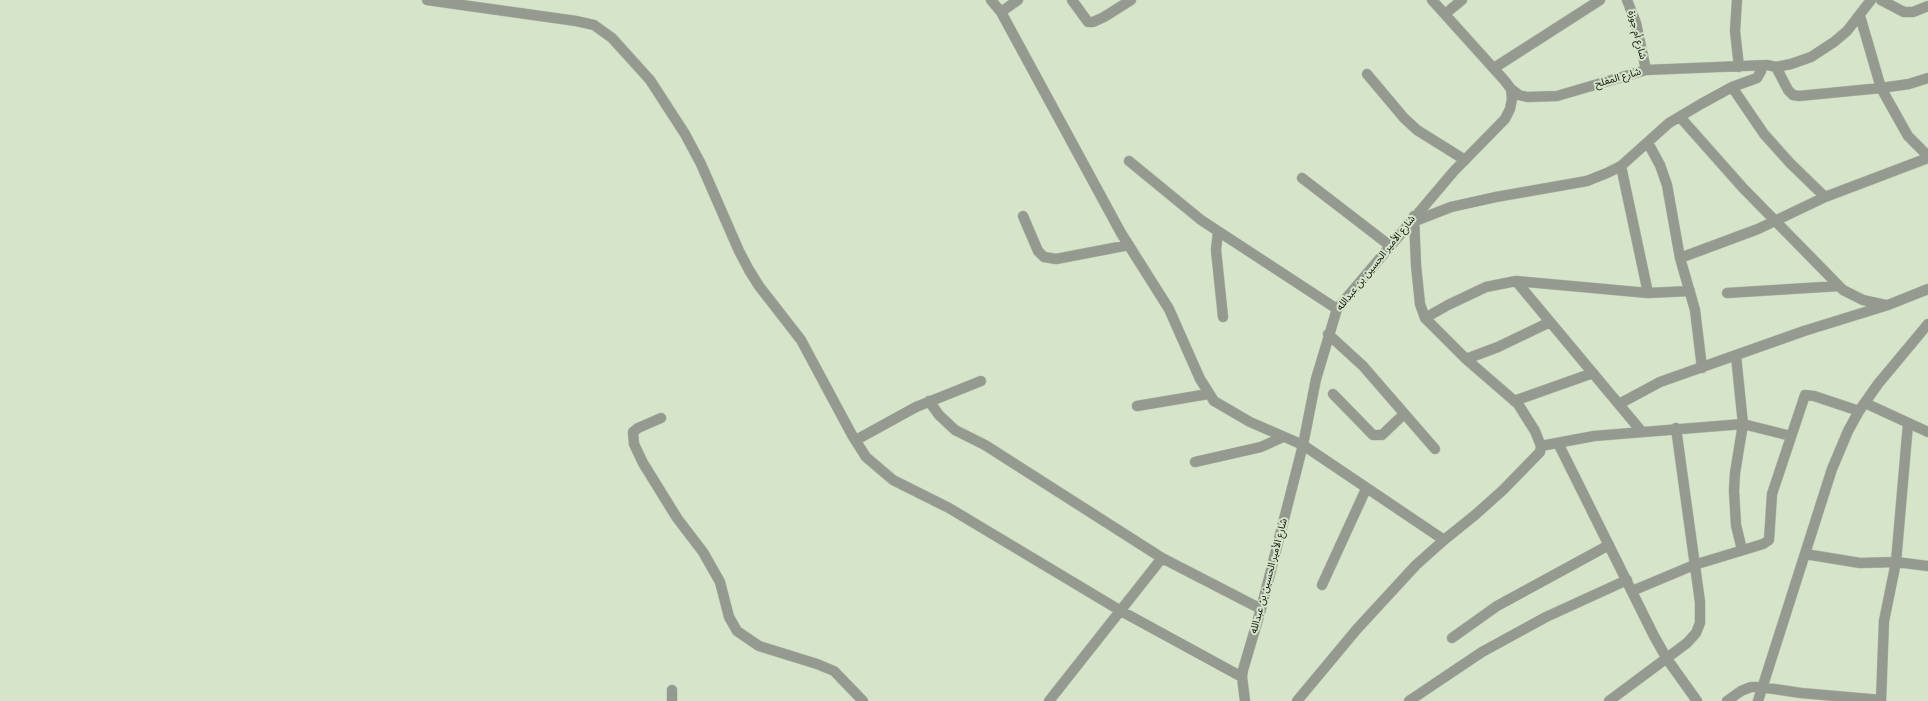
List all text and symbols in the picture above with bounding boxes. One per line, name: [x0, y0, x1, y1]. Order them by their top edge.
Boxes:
street label: شارع أم جوزة: [1625, 9, 1649, 61]
street label: شارع المفلح: [1594, 66, 1642, 90]
street label: شارع الأمير الحسين بن عبدالله: [1334, 213, 1418, 313]
street label: شارع الأمير الحسين بن عبدالله: [1248, 517, 1290, 635]

